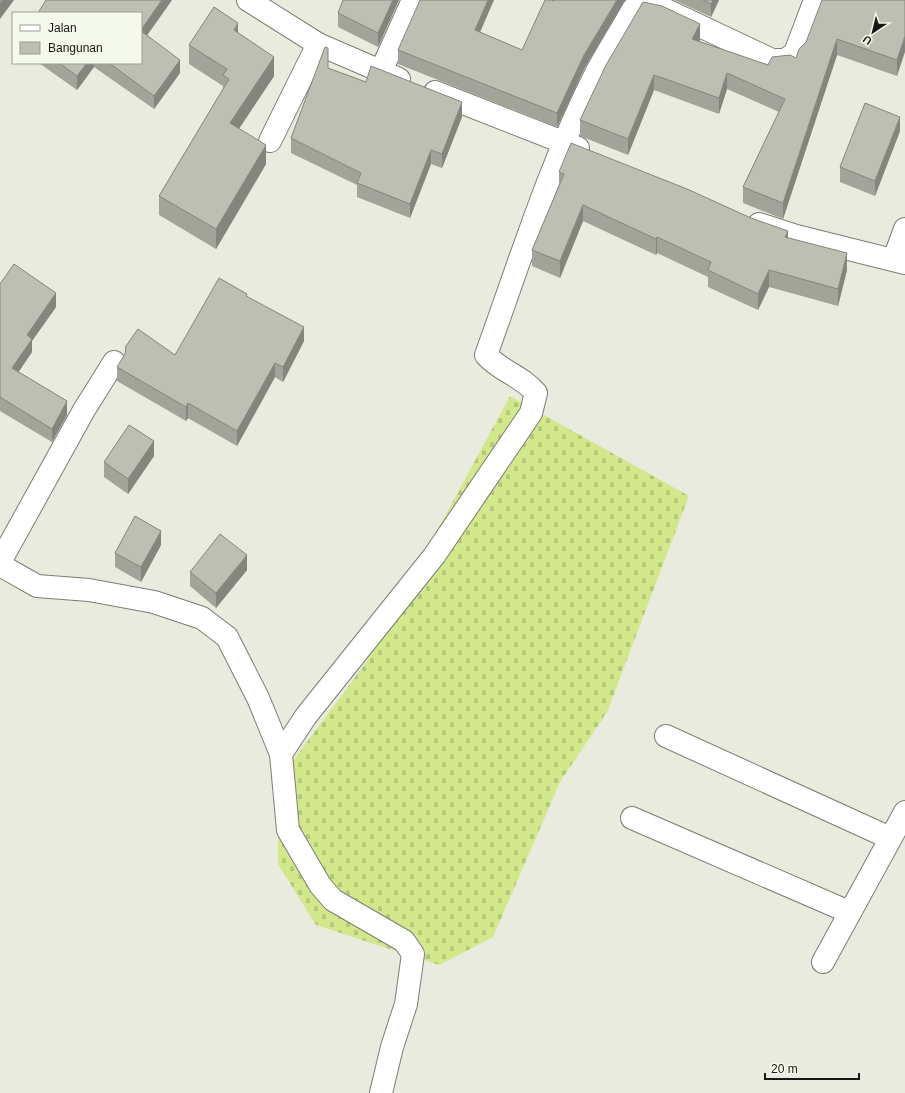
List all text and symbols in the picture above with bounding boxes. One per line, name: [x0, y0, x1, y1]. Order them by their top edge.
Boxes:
legend: [12, 12, 142, 64]
north arrow: [853, 12, 893, 52]
text: Jalan: [48, 21, 77, 35]
text: U: [861, 33, 874, 47]
text: Bangunan: [48, 41, 103, 55]
scale bar: [765, 1055, 859, 1081]
text: 20 m: [771, 1062, 798, 1076]

